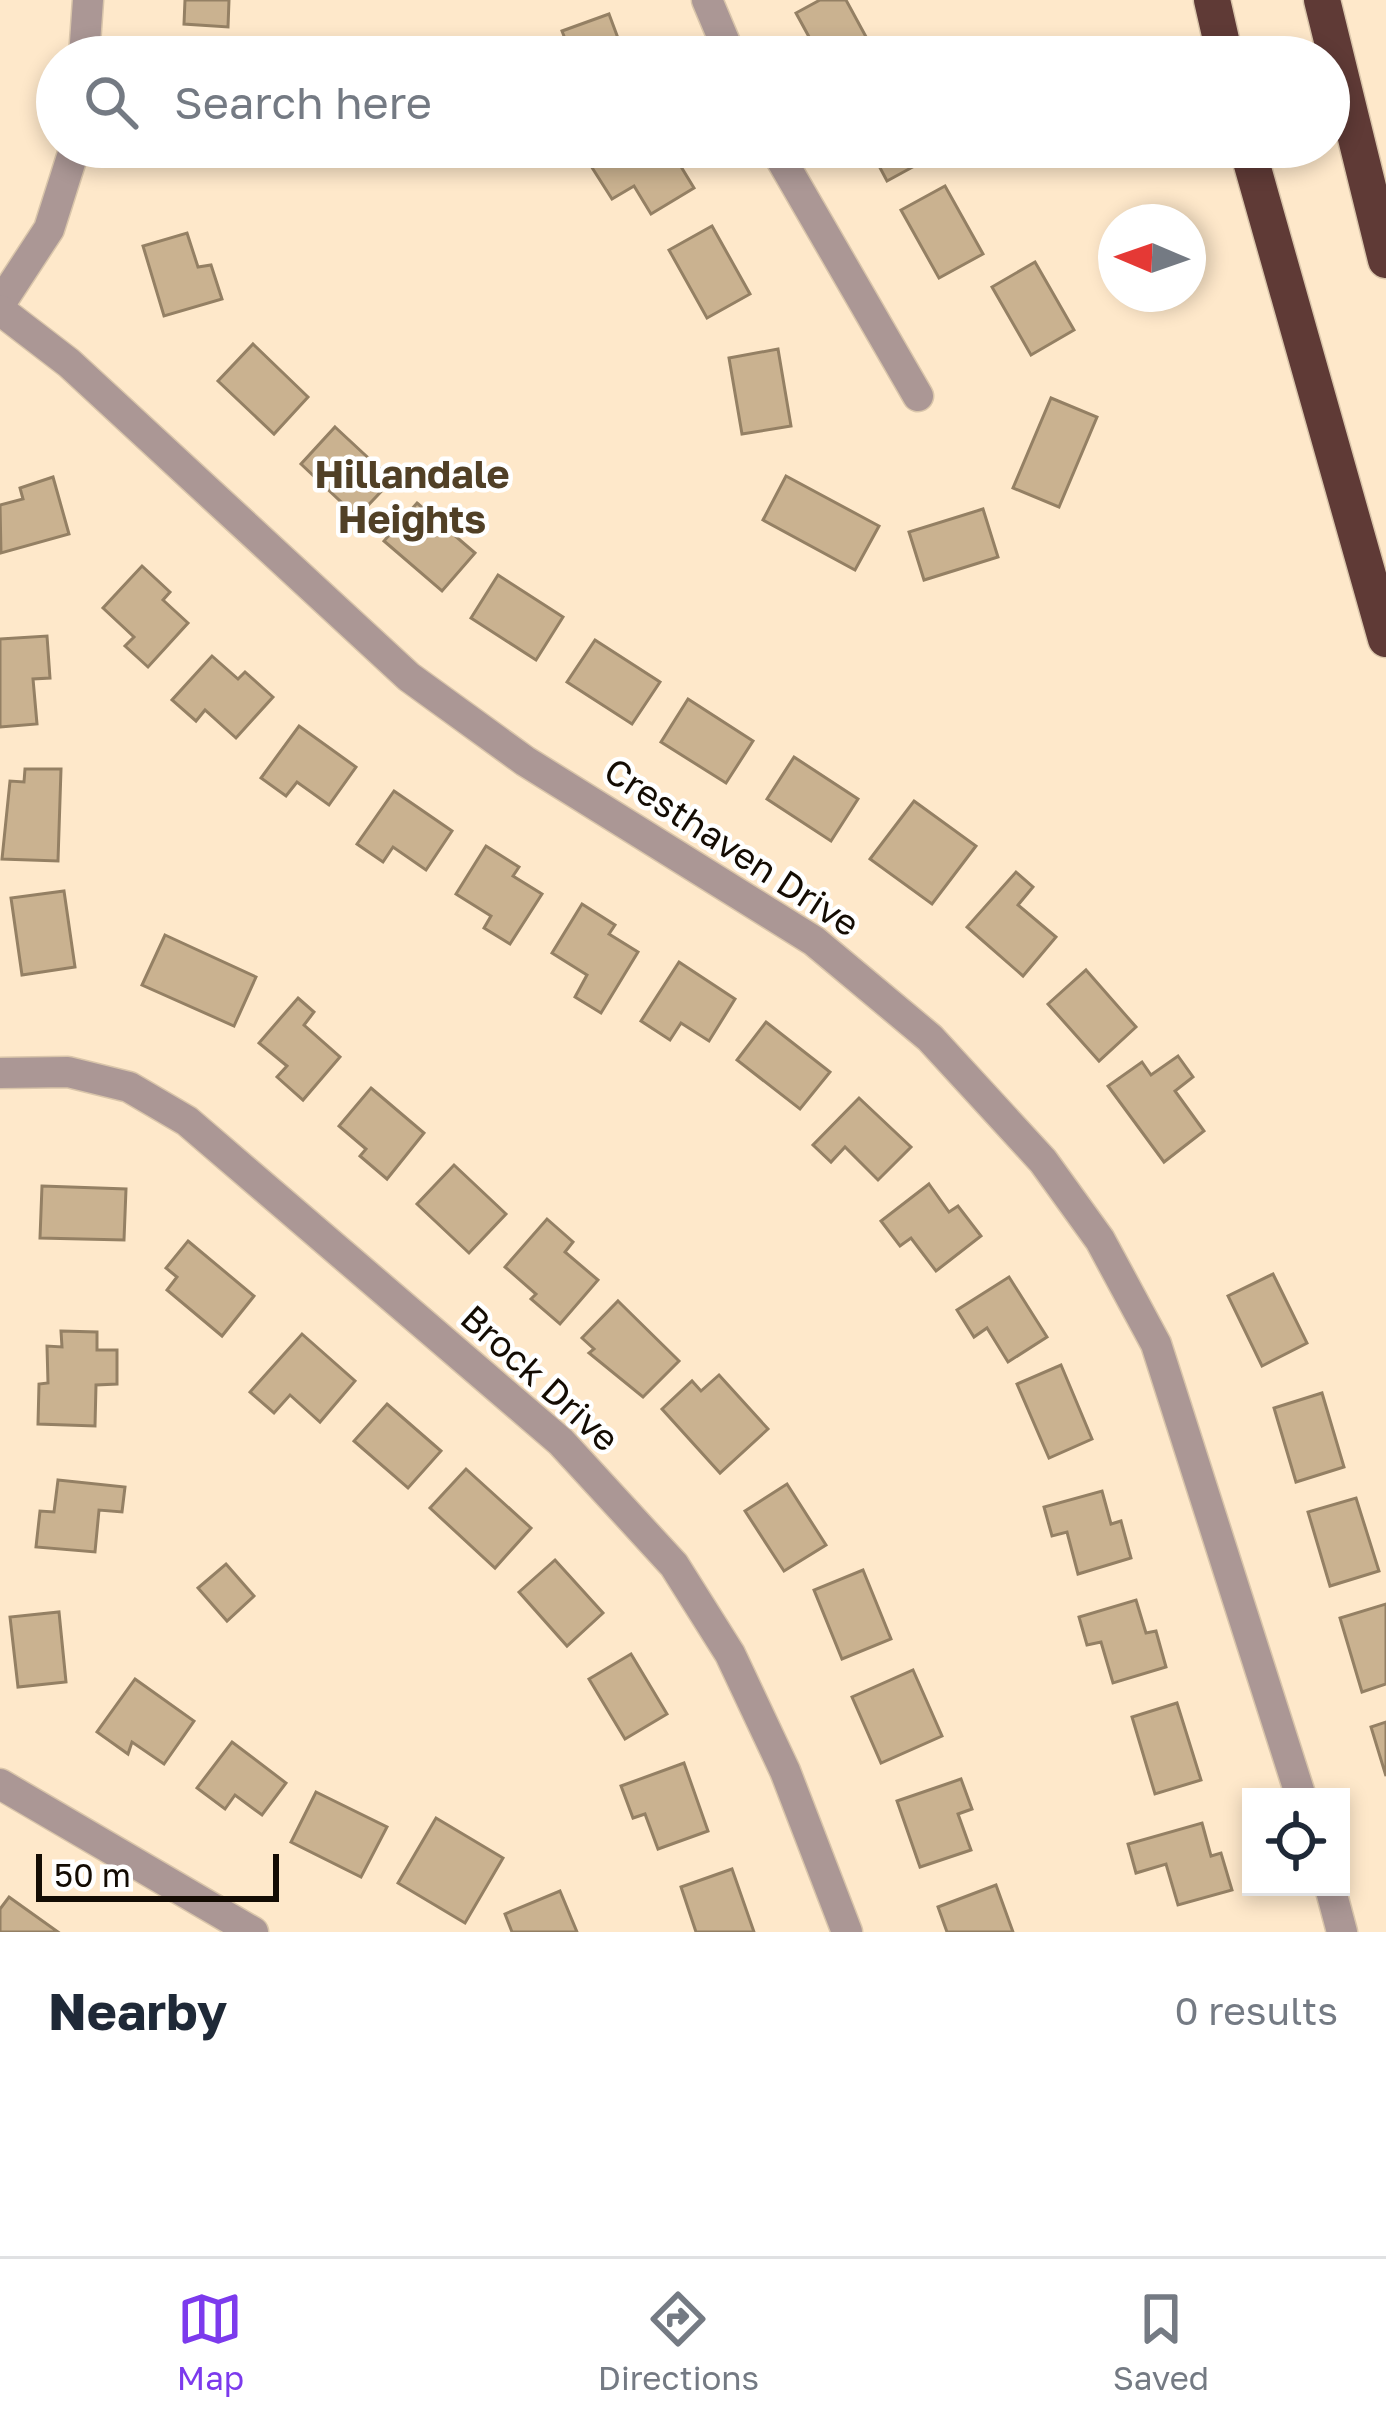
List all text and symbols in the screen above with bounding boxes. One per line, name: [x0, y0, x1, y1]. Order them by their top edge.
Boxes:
search box: [36, 36, 1350, 168]
icon: search: [78, 69, 144, 135]
text: Search here: [174, 75, 432, 129]
north arrow: [1098, 204, 1206, 312]
district label: Hillandale Heights: [314, 450, 510, 542]
street label: Cresthaven Drive: [597, 748, 868, 945]
street label: Brock Drive: [453, 1296, 628, 1460]
map controls: [1242, 1788, 1350, 1896]
button: locate: [1242, 1788, 1350, 1896]
scale bar: [36, 1848, 279, 1901]
text: 50 m: [54, 1855, 131, 1894]
text: Nearby: [48, 1980, 227, 2041]
text: 0 results: [1174, 1987, 1338, 2034]
tab: Map: [177, 2286, 244, 2397]
tab: Directions: [598, 2286, 759, 2397]
tab: Saved: [1113, 2286, 1209, 2397]

